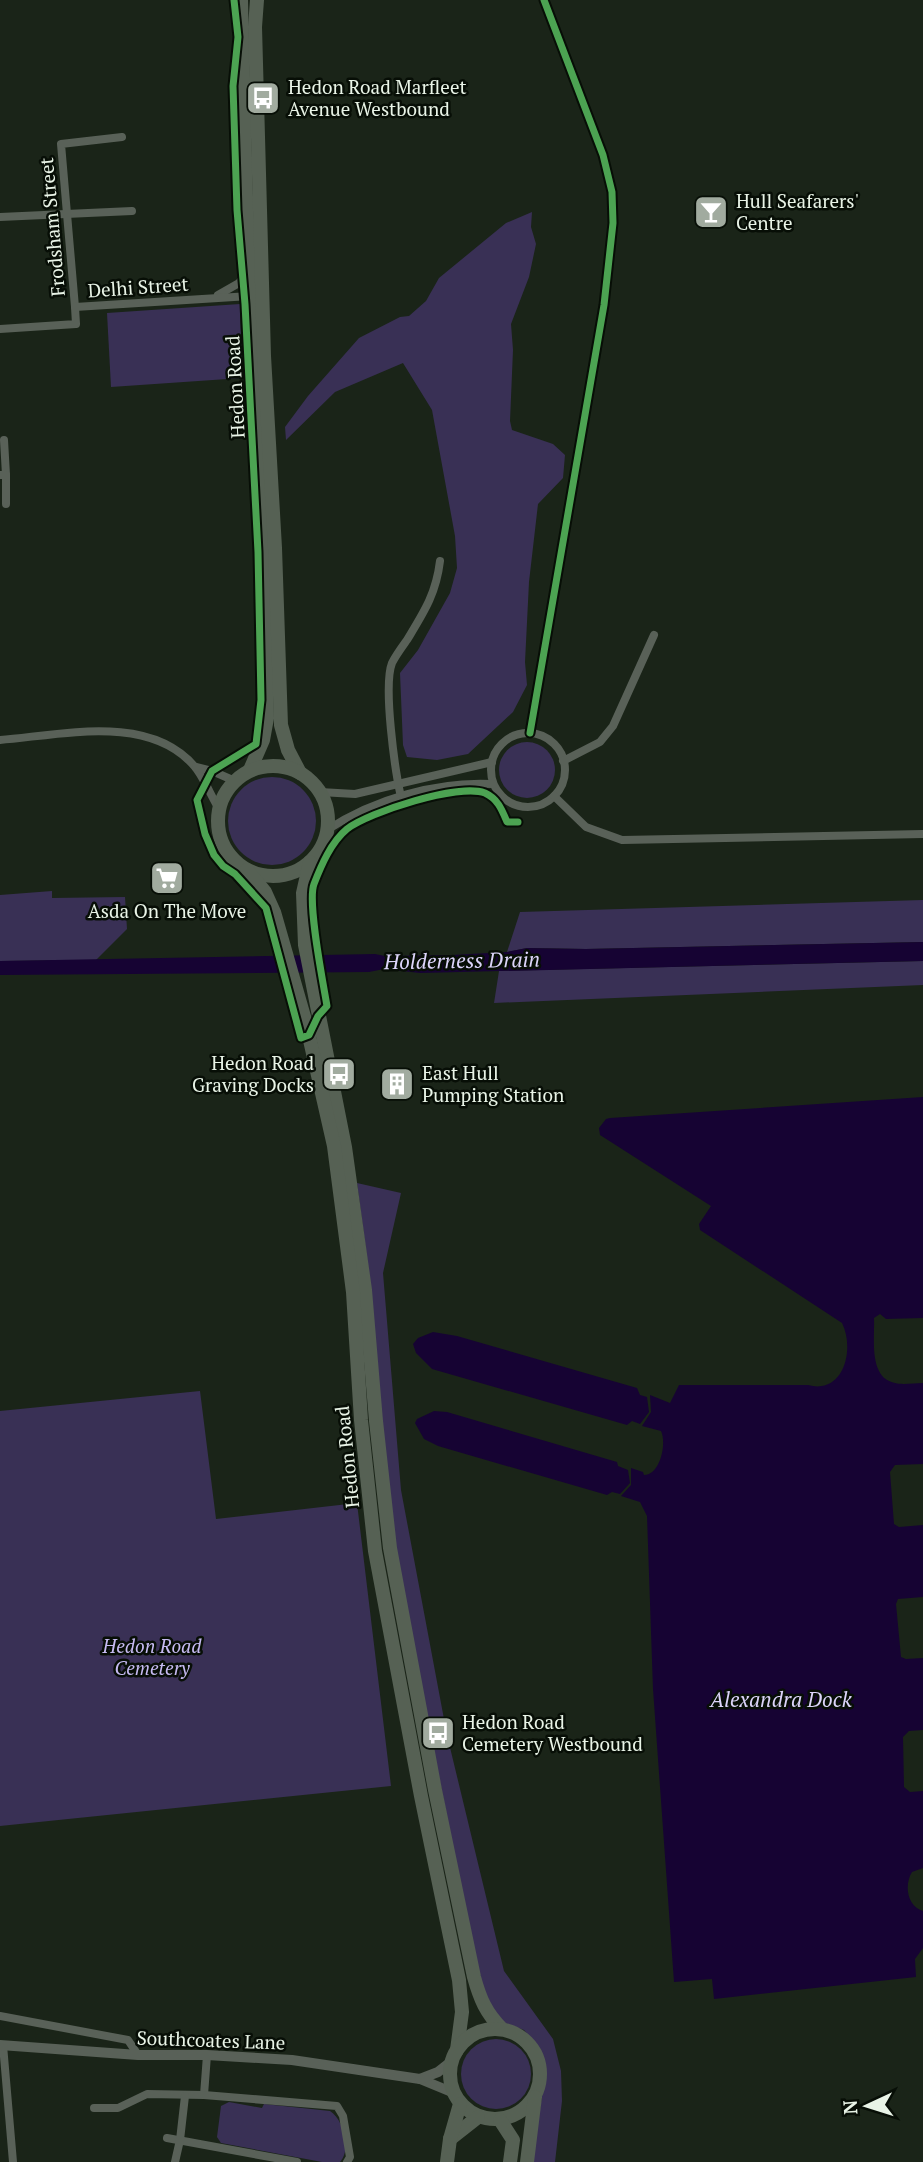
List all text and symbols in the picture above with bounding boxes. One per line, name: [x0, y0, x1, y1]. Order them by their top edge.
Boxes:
place label: Hedon Road Marfleet Avenue Westbound: [288, 74, 467, 121]
bus stop icon: Hedon Road Marfleet Avenue Westbound: [244, 79, 282, 117]
street label: Frodsham Street: [33, 157, 70, 298]
place label: Hull Seafarers' Centre: [736, 188, 859, 235]
bar icon: Hull Seafarers' Centre: [692, 193, 730, 231]
street label: Delhi Street: [87, 271, 189, 302]
street label: Hedon Road: [219, 335, 250, 439]
supermarket icon: Asda On The Move: [148, 859, 186, 897]
place label: Asda On The Move: [88, 898, 246, 923]
water label: Holderness Drain: [383, 945, 540, 975]
place label: Hedon Road Graving Docks: [192, 1050, 314, 1097]
bus stop icon: Hedon Road Graving Docks: [320, 1055, 358, 1093]
place label: East Hull Pumping Station: [422, 1060, 564, 1107]
building icon: East Hull Pumping Station: [378, 1065, 416, 1103]
street label: Hedon Road: [329, 1404, 364, 1509]
park label: Hedon Road Cemetery: [102, 1633, 202, 1680]
water label: Alexandra Dock: [708, 1685, 853, 1713]
place label: Hedon Road Cemetery Westbound: [462, 1709, 643, 1756]
bus stop icon: Hedon Road Cemetery Westbound: [419, 1714, 457, 1752]
street label: Southcoates Lane: [136, 2024, 286, 2055]
north arrow: [832, 2071, 902, 2141]
text: N: [837, 2099, 863, 2115]

